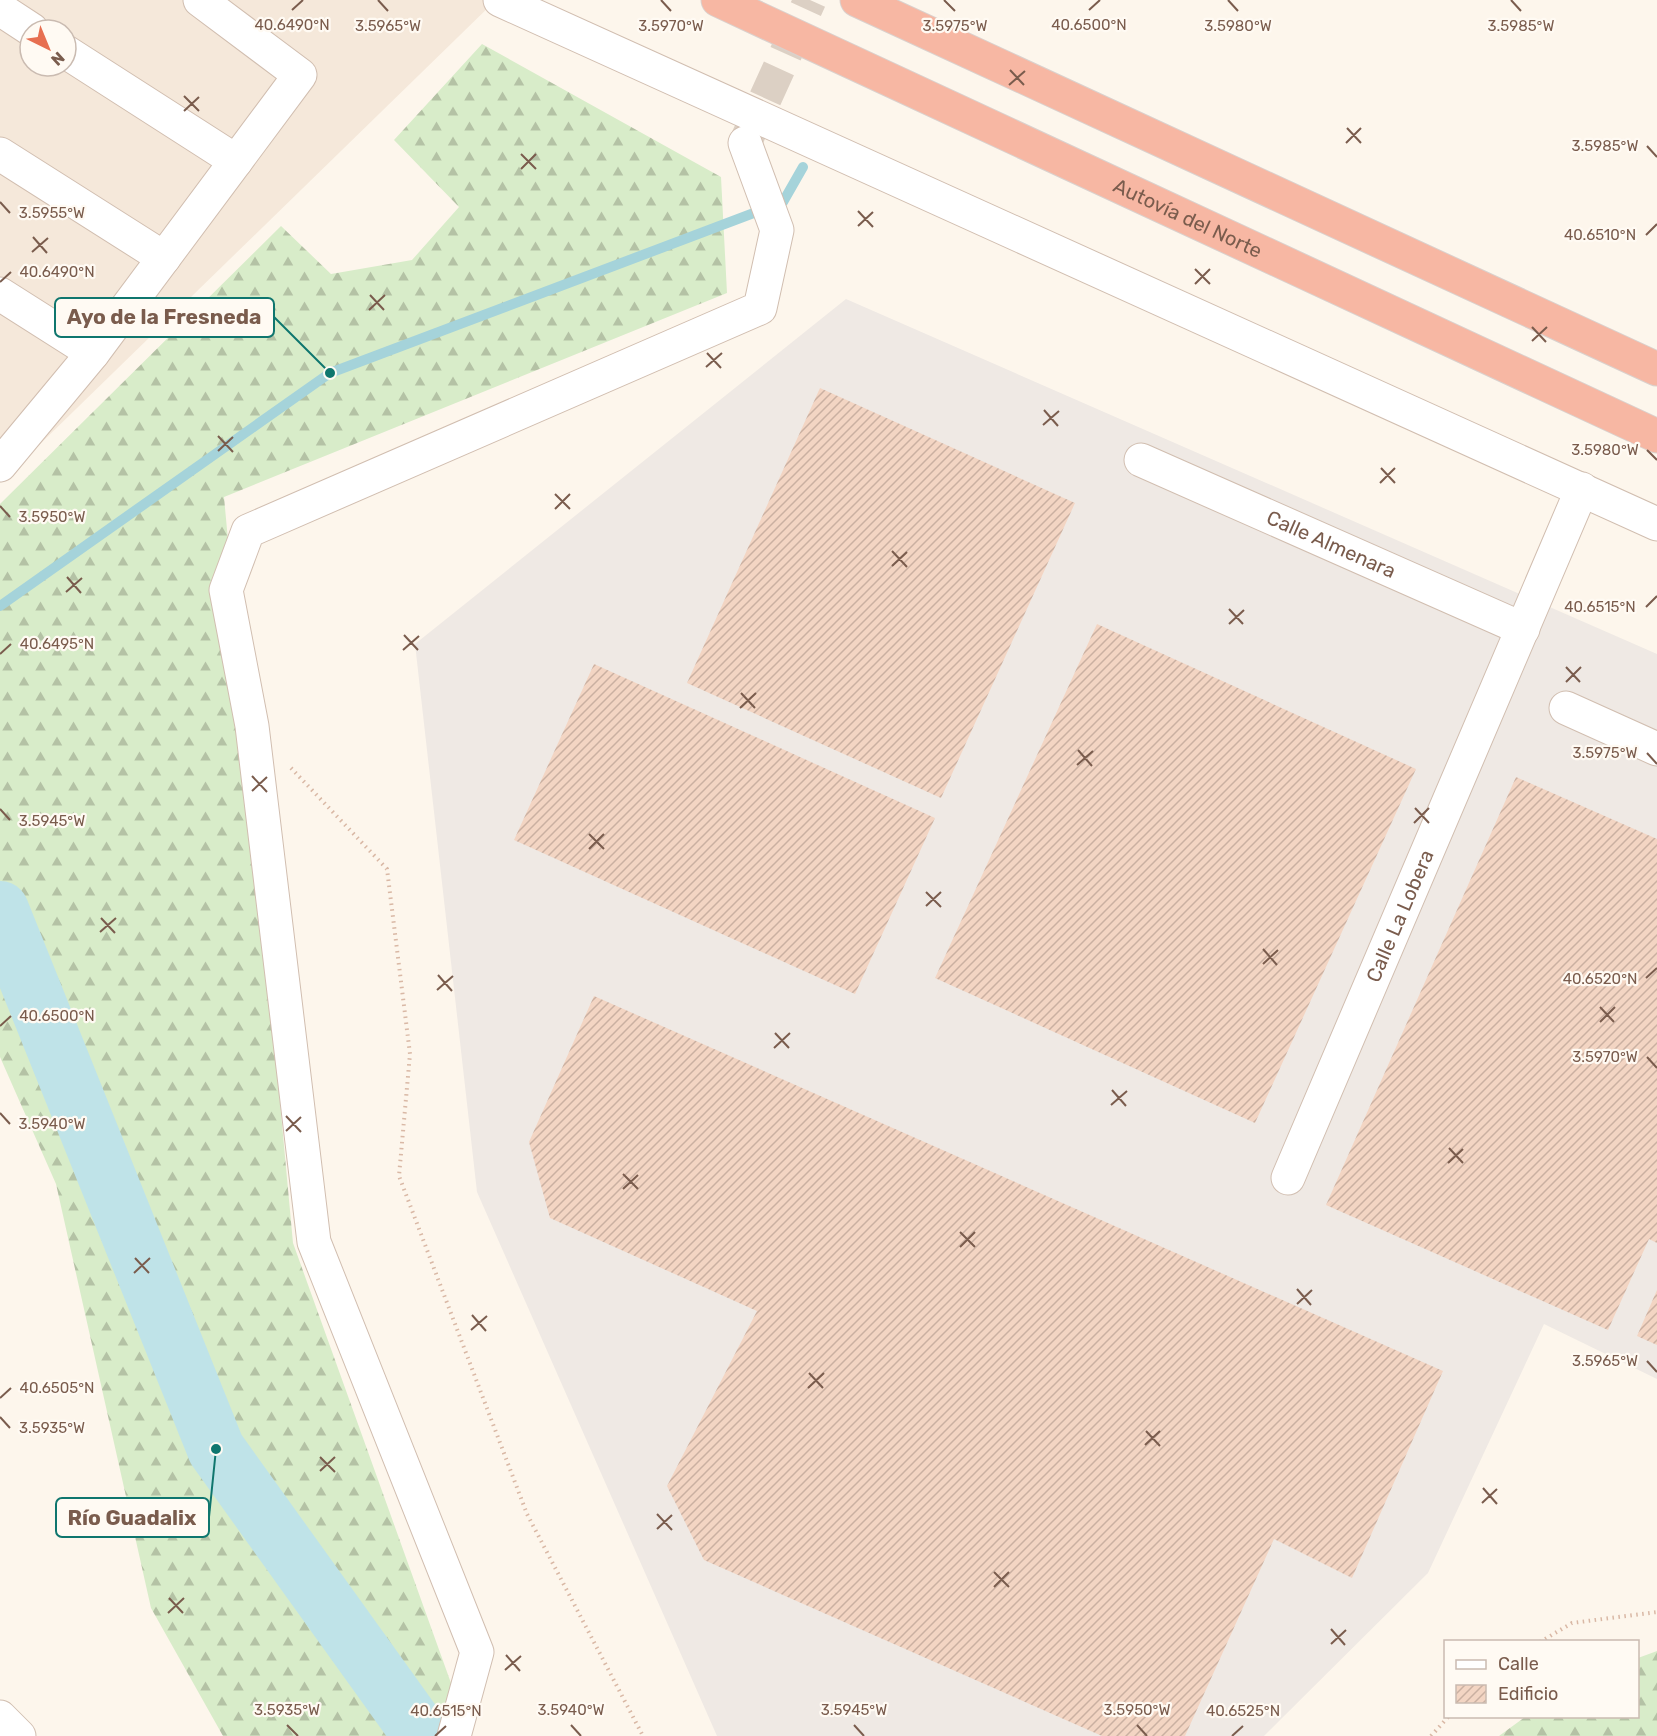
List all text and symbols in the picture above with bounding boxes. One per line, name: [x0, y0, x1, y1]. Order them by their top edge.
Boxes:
text: 40.6490°N: [254, 16, 330, 34]
text: 40.6500°N: [1051, 16, 1127, 34]
text: 3.5965°W: [355, 17, 421, 35]
text: 3.5970°W: [638, 17, 704, 35]
text: 3.5975°W: [922, 17, 988, 35]
text: 3.5980°W: [1204, 17, 1272, 35]
text: 3.5985°W: [1488, 17, 1554, 35]
north arrow: [18, 18, 78, 78]
text: N: [47, 48, 69, 69]
text: 3.5985°W: [1572, 137, 1638, 155]
street label: Autovía del Norte: [1110, 173, 1266, 263]
text: 3.5955°W: [19, 204, 85, 222]
text: 40.6510°N: [1564, 226, 1636, 244]
text: 40.6490°N: [19, 263, 95, 281]
callout: Ayo de la Fresneda: [55, 298, 274, 337]
text: Ayo de la Fresneda: [67, 304, 261, 329]
text: 3.5980°W: [1571, 441, 1639, 459]
street label: Calle Almenara: [1263, 505, 1399, 583]
text: 3.5950°W: [19, 508, 85, 526]
text: 40.6515°N: [1564, 598, 1636, 616]
text: 40.6495°N: [20, 635, 94, 653]
text: 3.5975°W: [1572, 744, 1638, 762]
text: 3.5945°W: [19, 812, 85, 830]
street label: Calle La Lobera: [1361, 846, 1439, 986]
text: 40.6520°N: [1563, 970, 1637, 988]
text: 40.6500°N: [19, 1007, 95, 1025]
text: 3.5970°W: [1572, 1048, 1638, 1066]
text: 3.5940°W: [18, 1115, 86, 1133]
text: 3.5965°W: [1572, 1352, 1638, 1370]
text: 40.6505°N: [20, 1379, 94, 1397]
text: 3.5935°W: [19, 1419, 85, 1437]
callout: Río Guadalix: [56, 1498, 209, 1537]
text: Río Guadalix: [68, 1505, 197, 1530]
legend: [1444, 1640, 1639, 1718]
text: Calle: [1498, 1653, 1539, 1675]
text: Edificio: [1498, 1683, 1558, 1705]
text: 3.5935°W: [254, 1701, 320, 1719]
text: 3.5940°W: [537, 1701, 605, 1719]
text: 3.5945°W: [821, 1701, 887, 1719]
text: 3.5950°W: [1104, 1701, 1170, 1719]
text: 40.6515°N: [410, 1702, 482, 1720]
text: 40.6525°N: [1206, 1702, 1280, 1720]

